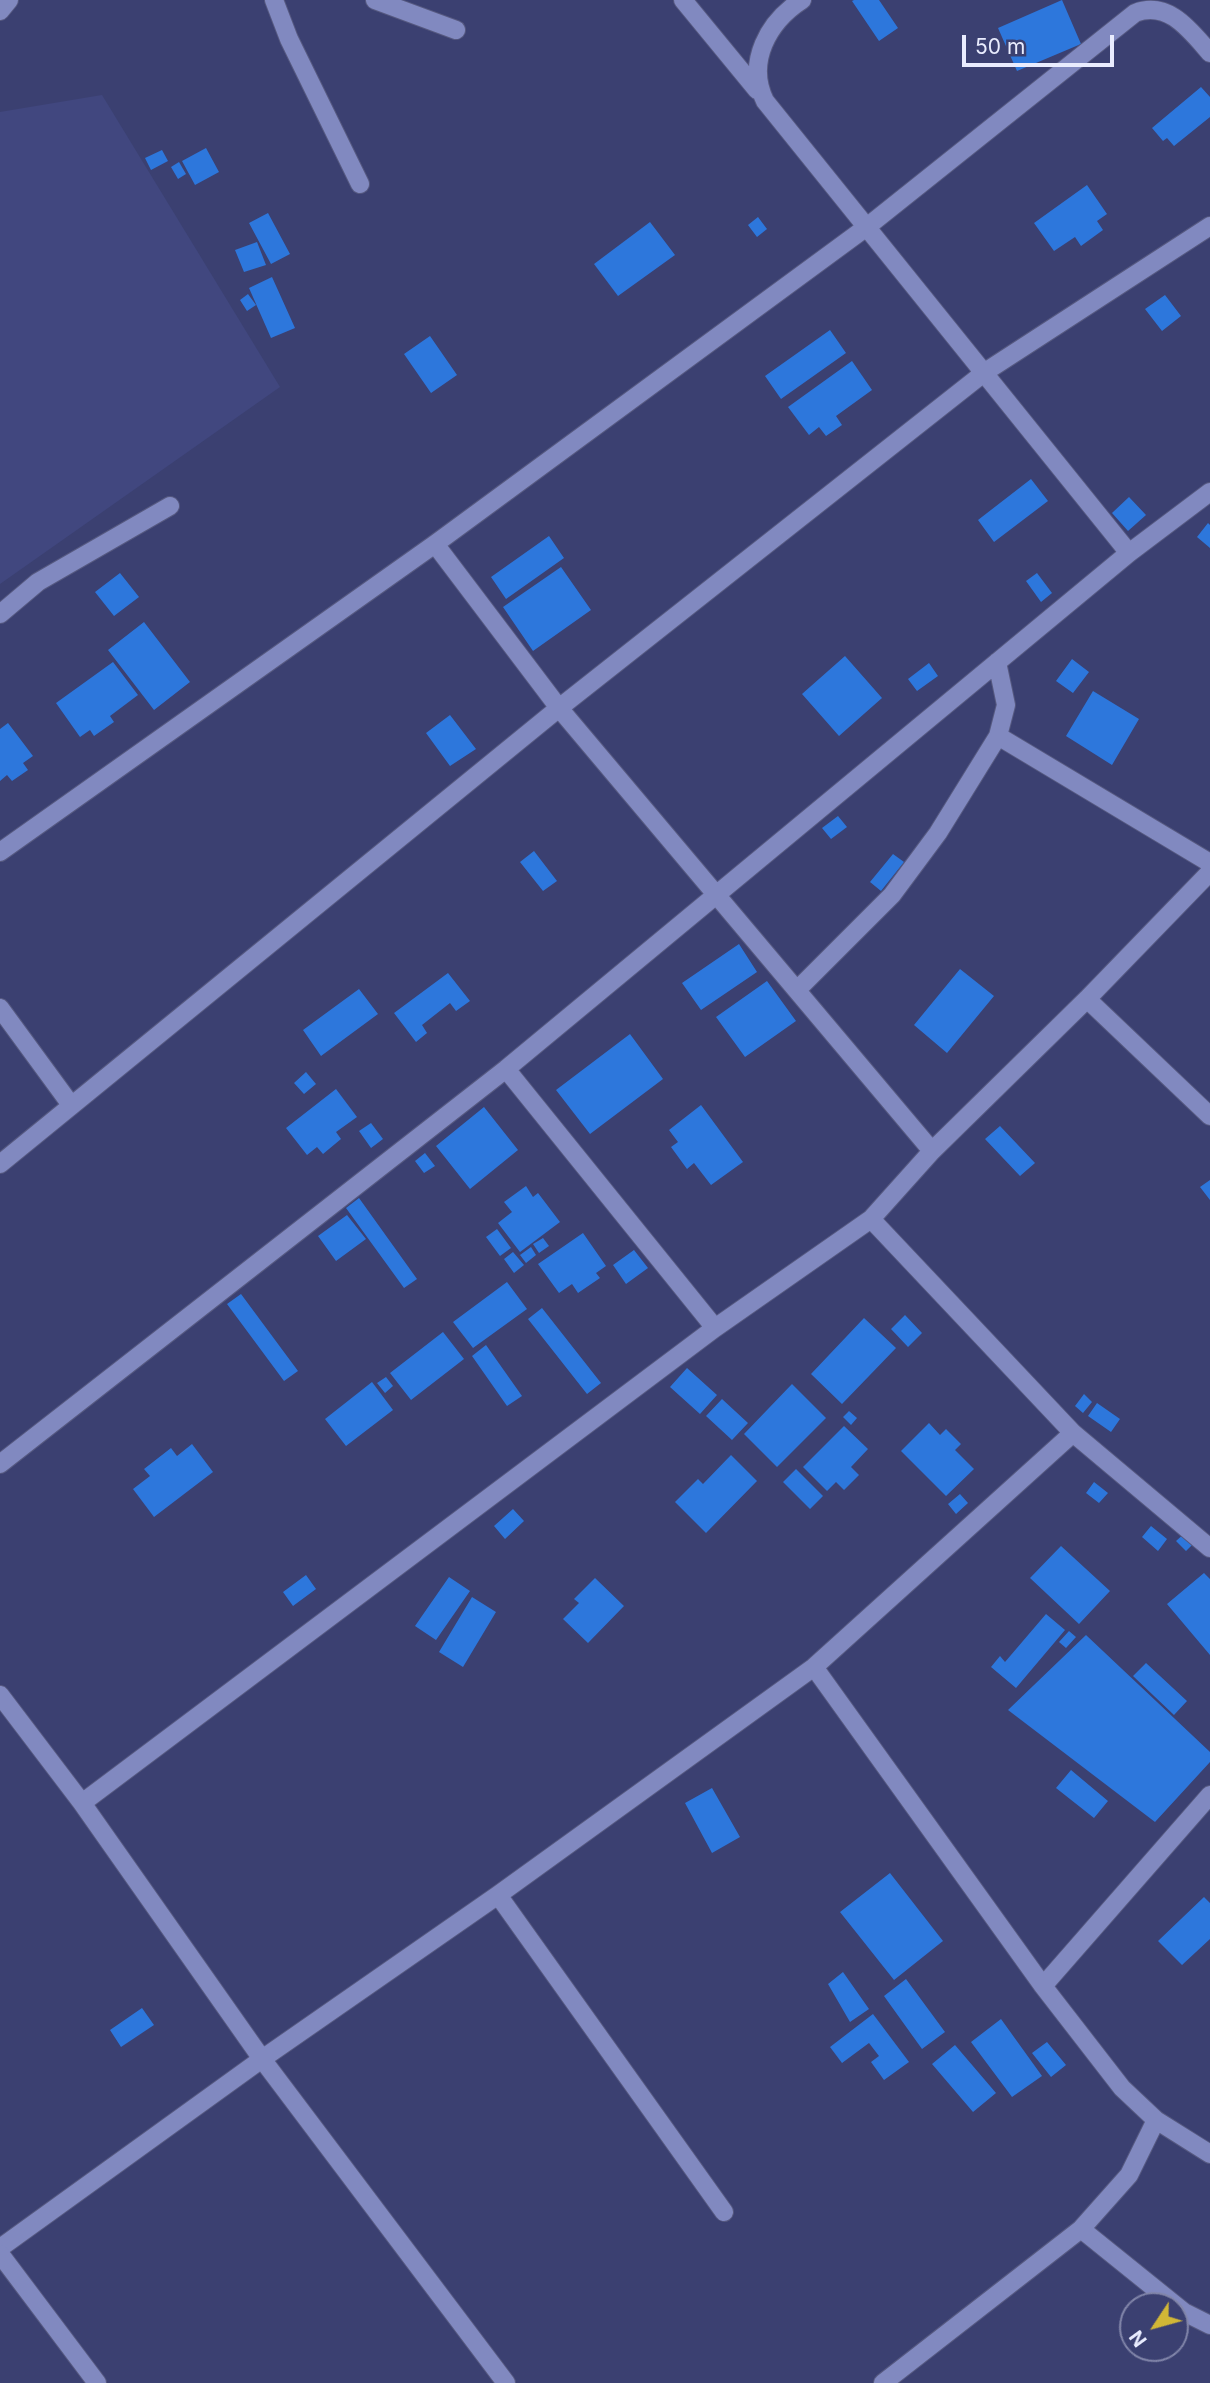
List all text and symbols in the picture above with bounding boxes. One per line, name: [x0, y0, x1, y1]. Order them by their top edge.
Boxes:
scale bar: [965, 21, 1117, 65]
text: 50 m: [975, 34, 1025, 59]
north arrow: [1119, 2292, 1189, 2362]
text: N: [1125, 2326, 1152, 2351]

